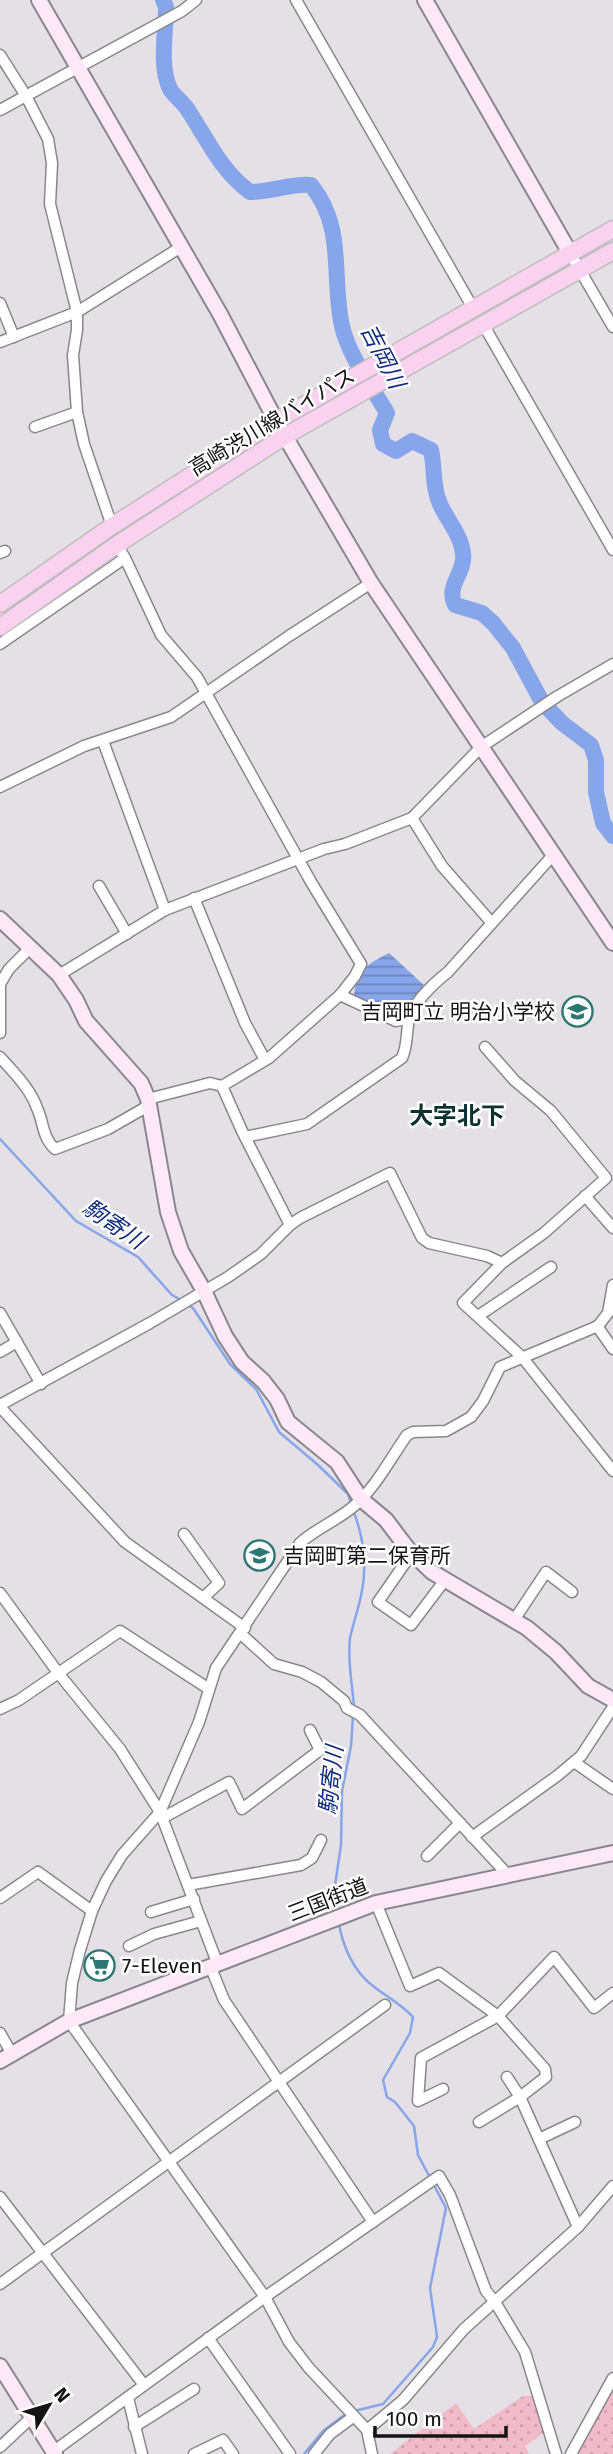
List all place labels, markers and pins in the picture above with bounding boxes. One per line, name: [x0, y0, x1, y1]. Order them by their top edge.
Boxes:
school or university icon: 吉岡町立 明治小学校: [561, 995, 595, 1029]
place label: 吉岡町立 明治小学校: [360, 999, 555, 1025]
school or university icon: 吉岡町第二保育所: [243, 1539, 277, 1573]
place label: 吉岡町第二保育所: [283, 1543, 451, 1569]
supermarket icon: 7-Eleven: [82, 1949, 116, 1983]
place label: 7-Eleven: [122, 1953, 202, 1979]

